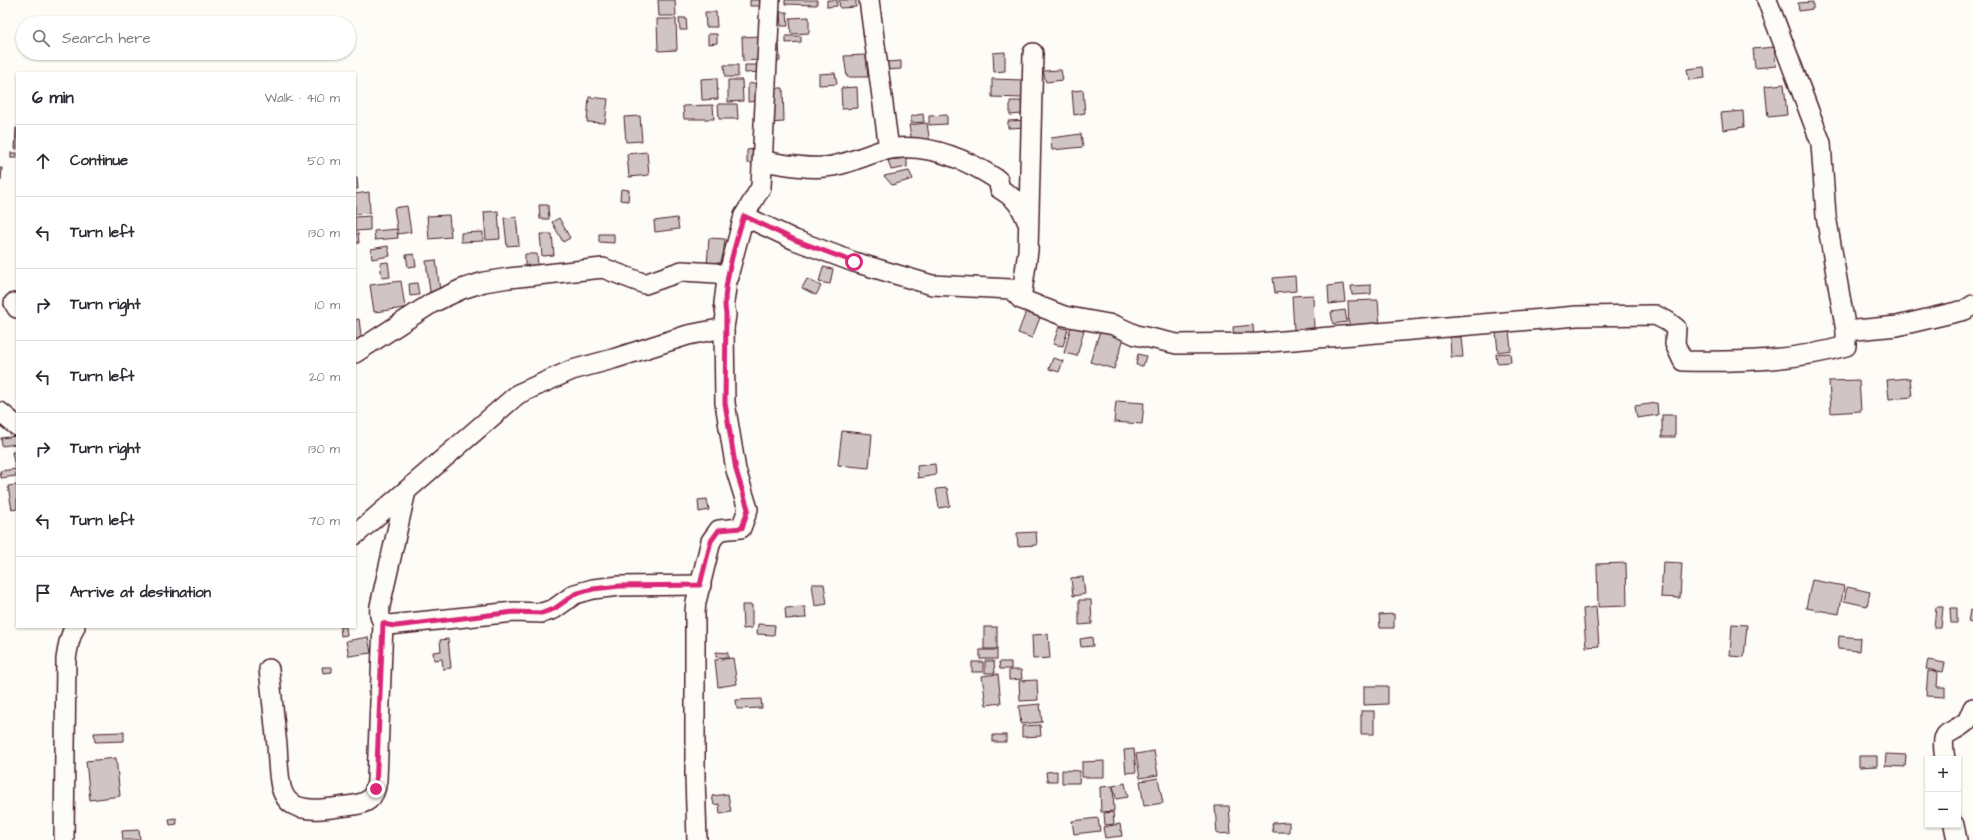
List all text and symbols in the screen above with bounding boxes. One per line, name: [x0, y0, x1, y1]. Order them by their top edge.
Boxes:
search box: [16, 16, 356, 60]
icon: search: [30, 27, 52, 49]
text: Search here: [62, 28, 151, 49]
text: 6 min: [32, 86, 74, 110]
text: Walk · 410 m: [265, 89, 340, 107]
icon: ahead: [32, 150, 54, 172]
text: Continue: [70, 150, 128, 171]
text: 50 m: [307, 152, 340, 170]
icon: left: [32, 222, 54, 244]
text: Turn left: [70, 222, 134, 243]
text: 130 m: [308, 224, 340, 242]
route start: [845, 253, 863, 271]
icon: right: [32, 294, 54, 316]
text: Turn right: [70, 294, 141, 315]
text: 10 m: [315, 296, 340, 314]
icon: left: [32, 366, 54, 388]
text: Turn left: [70, 366, 134, 387]
text: 20 m: [309, 368, 340, 386]
icon: right: [32, 438, 54, 460]
text: Turn right: [70, 438, 141, 459]
text: 130 m: [308, 440, 340, 458]
icon: left: [32, 510, 54, 532]
text: Turn left: [70, 510, 134, 531]
text: 70 m: [308, 512, 340, 530]
icon: arrive: [32, 582, 54, 604]
text: Arrive at destination: [70, 582, 211, 603]
map controls: [1925, 756, 1961, 828]
button: +: [1925, 756, 1961, 792]
route end: [367, 780, 385, 798]
button: −: [1925, 792, 1961, 828]

